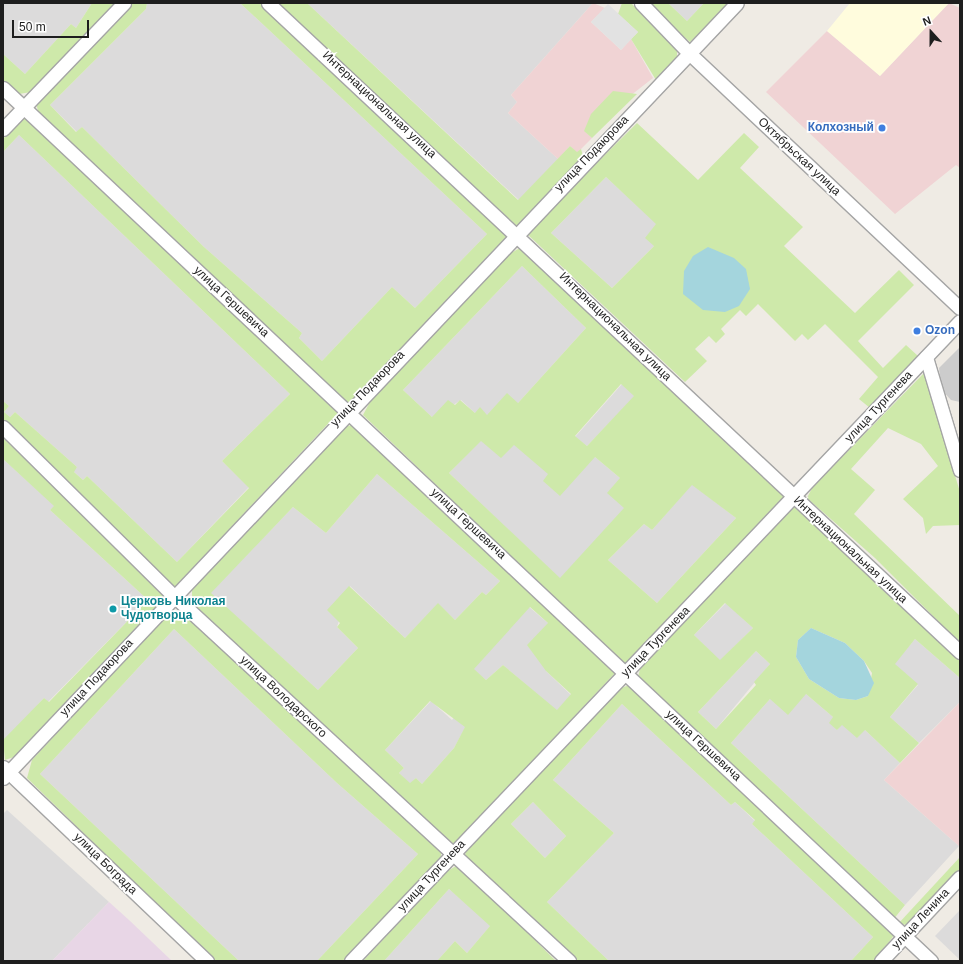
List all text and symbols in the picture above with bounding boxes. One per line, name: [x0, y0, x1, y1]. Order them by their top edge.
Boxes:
scale bar: [14, 12, 91, 38]
north arrow: [911, 12, 951, 52]
text: N: [921, 14, 933, 28]
text: 50 m: [19, 20, 46, 34]
street label: Интернациональная улица: [319, 49, 439, 161]
street label: улица Подаюрова: [552, 113, 632, 195]
street label: Октябрьская улица: [755, 115, 843, 199]
place label: Колхозный: [808, 121, 874, 135]
marker: Колхозный: [877, 123, 887, 133]
street label: улица Гершевича: [190, 263, 272, 341]
street label: Интернациональная улица: [556, 270, 674, 384]
place label: Ozon: [925, 324, 955, 338]
marker: Ozon: [912, 326, 922, 336]
street label: улица Подаюрова: [328, 348, 408, 430]
street label: улица Тургенева: [842, 368, 916, 446]
street label: улица Гершевича: [427, 485, 509, 563]
street label: Интернациональная улица: [790, 494, 910, 606]
place label: Церковь Николая Чудотворца: [121, 595, 225, 623]
marker: Церковь Николая Чудотворца: [108, 604, 118, 614]
street label: улица Тургенева: [619, 604, 693, 680]
street label: улица Подаюрова: [58, 636, 136, 720]
street label: улица Володарского: [237, 653, 329, 741]
street label: улица Гершевича: [662, 707, 744, 785]
street label: улица Бограда: [70, 830, 140, 898]
street label: улица Тургенева: [395, 837, 469, 915]
street label: улица Ленина: [889, 886, 953, 952]

